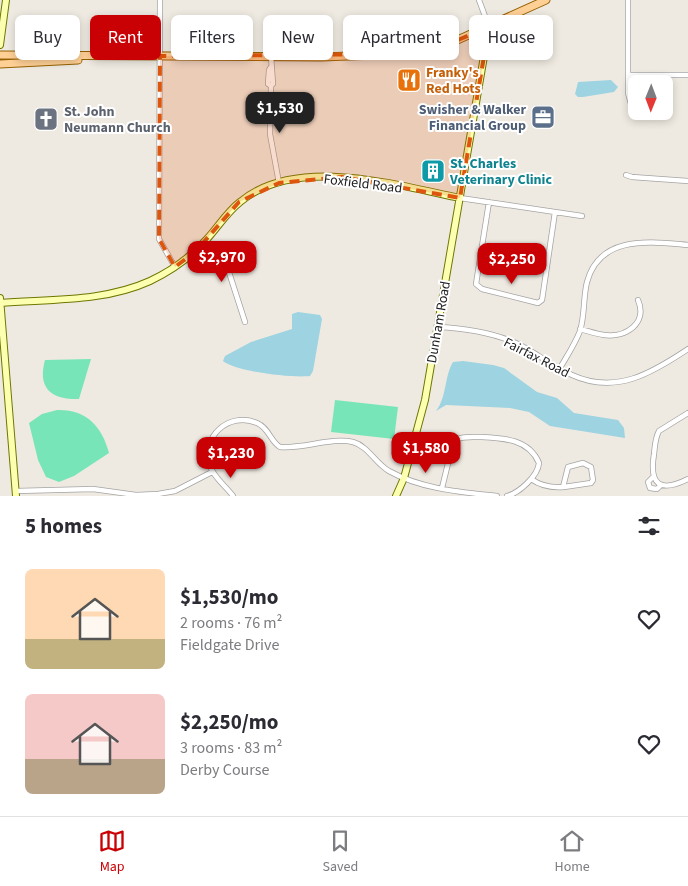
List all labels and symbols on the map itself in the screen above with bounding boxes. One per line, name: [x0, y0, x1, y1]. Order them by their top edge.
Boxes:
place label: Franky's Red Hots: [426, 63, 481, 99]
restaurant icon: Franky's Red Hots: [396, 67, 422, 93]
north arrow: [628, 75, 672, 120]
pin: $1,530: [239, 92, 321, 134]
place label: Swisher & Walker Financial Group: [419, 100, 526, 136]
place label: St. John Neumann Church: [64, 102, 171, 138]
office icon: Swisher & Walker Financial Group: [530, 104, 556, 130]
church icon: St. John Neumann Church: [33, 106, 59, 132]
place label: St. Charles Veterinary Clinic: [449, 154, 552, 190]
building icon: St. Charles Veterinary Clinic: [420, 158, 446, 184]
street label: Foxfield Road: [322, 169, 403, 199]
pin: $2,970: [181, 240, 263, 283]
pin: $2,250: [471, 242, 553, 285]
street label: Dunham Road: [422, 280, 456, 365]
street label: Fairfax Road: [500, 333, 573, 383]
pin: $1,580: [385, 432, 467, 474]
pin: $1,230: [190, 436, 272, 479]

